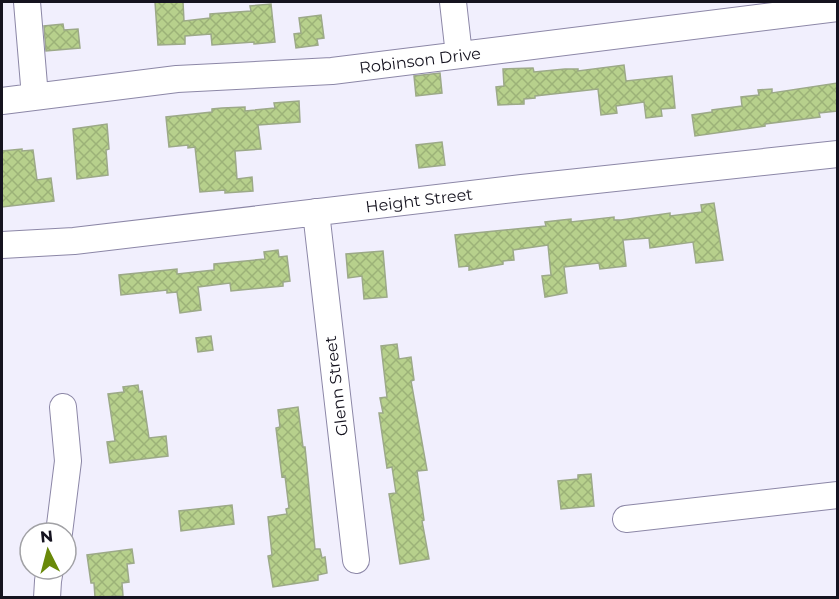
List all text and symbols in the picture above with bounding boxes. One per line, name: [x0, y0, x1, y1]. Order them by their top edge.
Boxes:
street label: Robinson Drive: [358, 44, 482, 77]
street label: Height Street: [364, 184, 474, 216]
street label: Glenn Street: [321, 334, 352, 437]
north arrow: [18, 521, 78, 581]
text: N: [39, 526, 54, 547]

